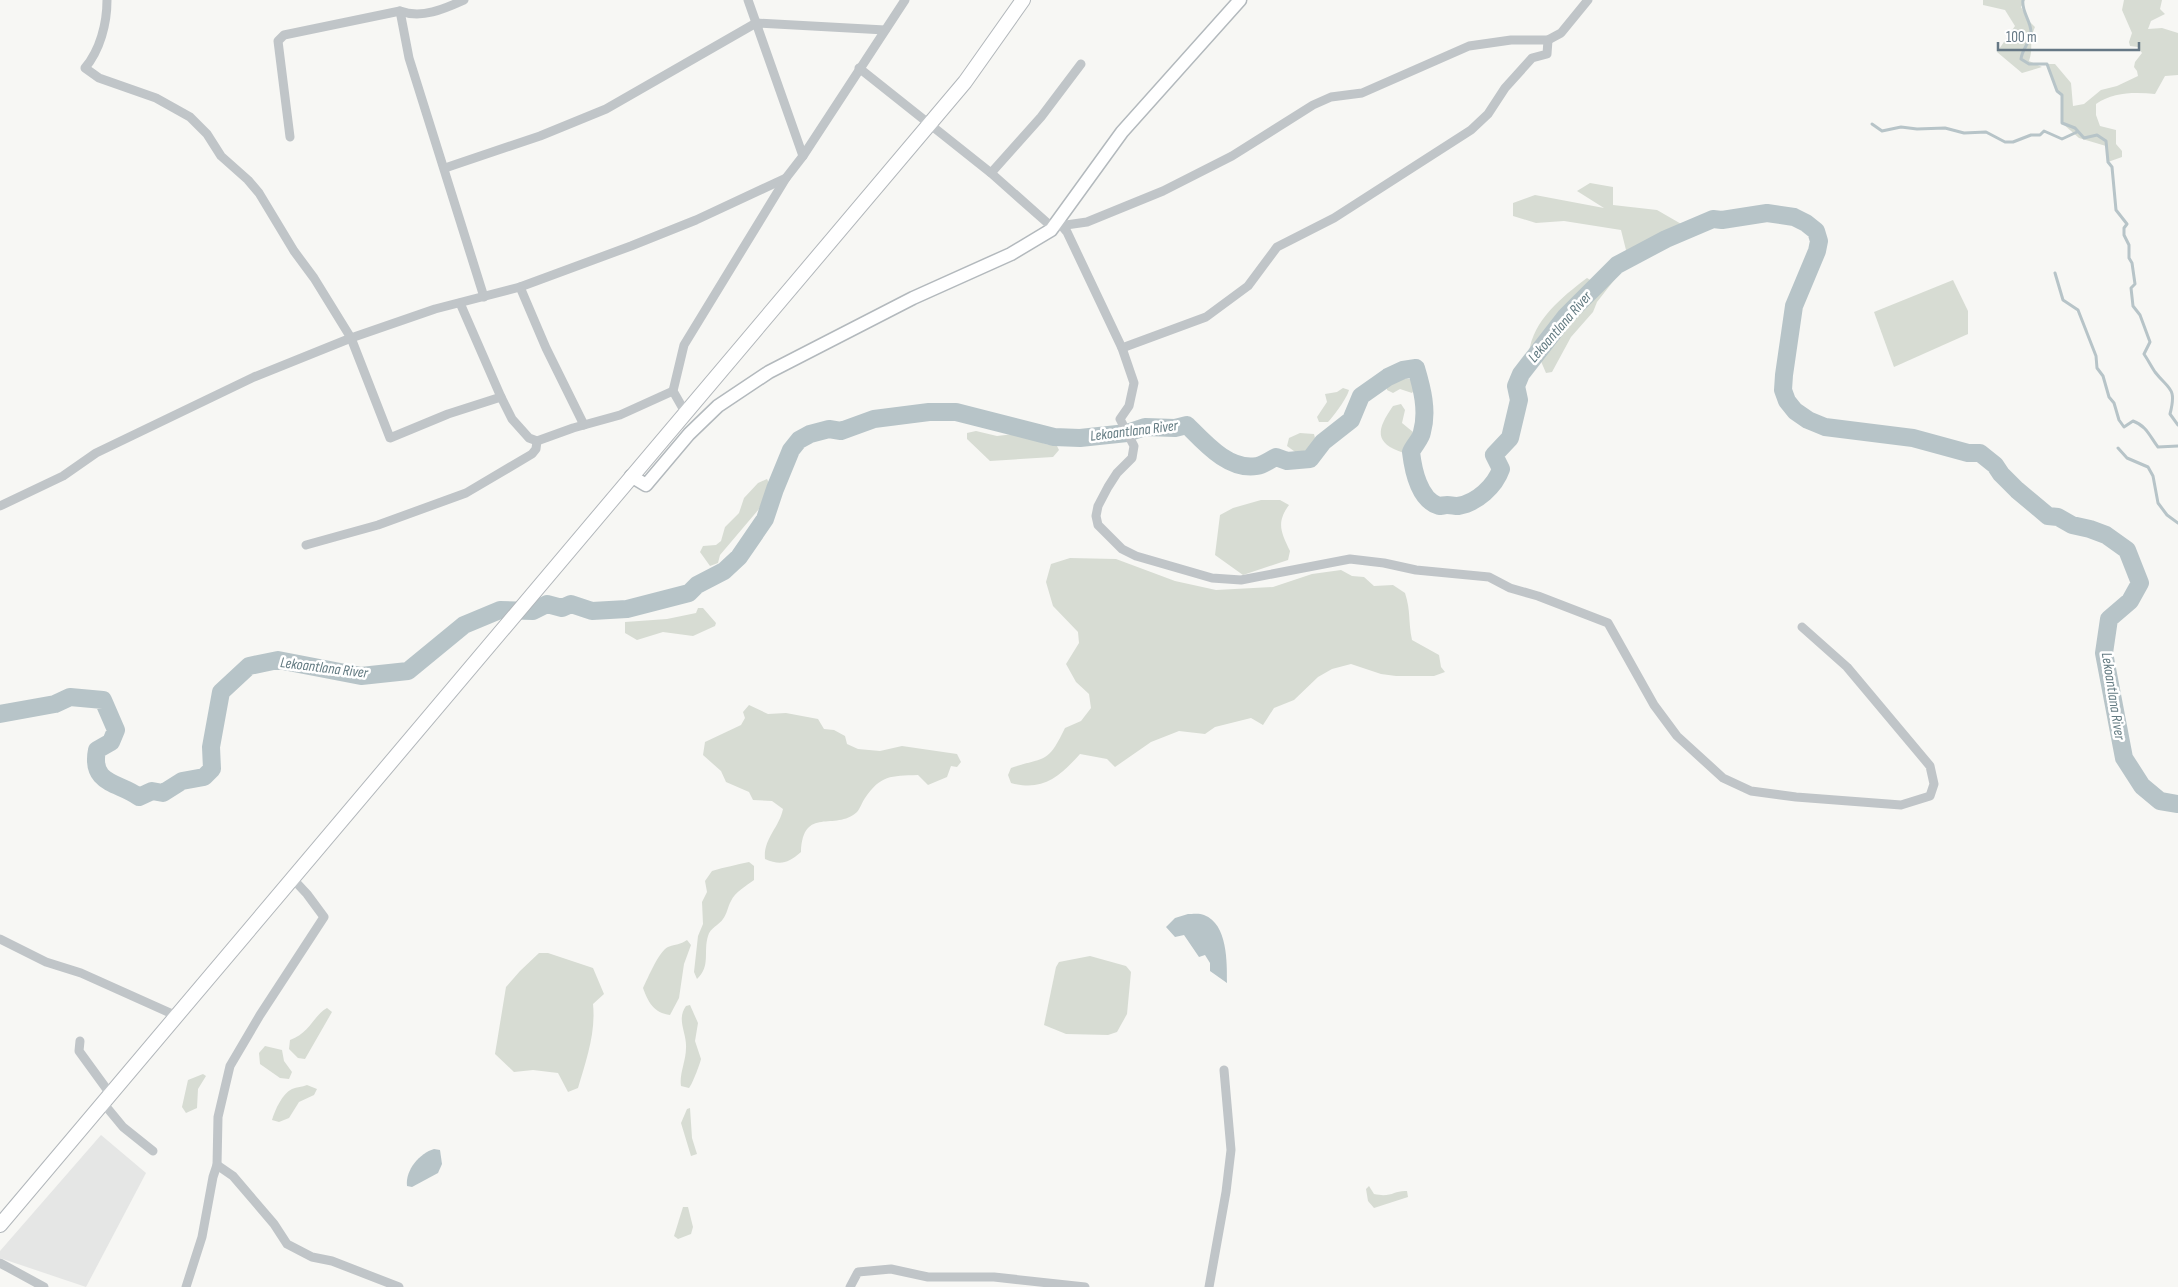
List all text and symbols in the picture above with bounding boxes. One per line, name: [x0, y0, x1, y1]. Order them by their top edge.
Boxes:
scale bar: [1998, 20, 2139, 52]
text: 100 m: [2006, 28, 2037, 47]
water label: Lekoantlana River: [1524, 287, 1597, 366]
water label: Lekoantlana River: [1089, 416, 1180, 446]
water label: Lekoantlana River: [2097, 651, 2129, 742]
water label: Lekoantlana River: [279, 653, 370, 683]

